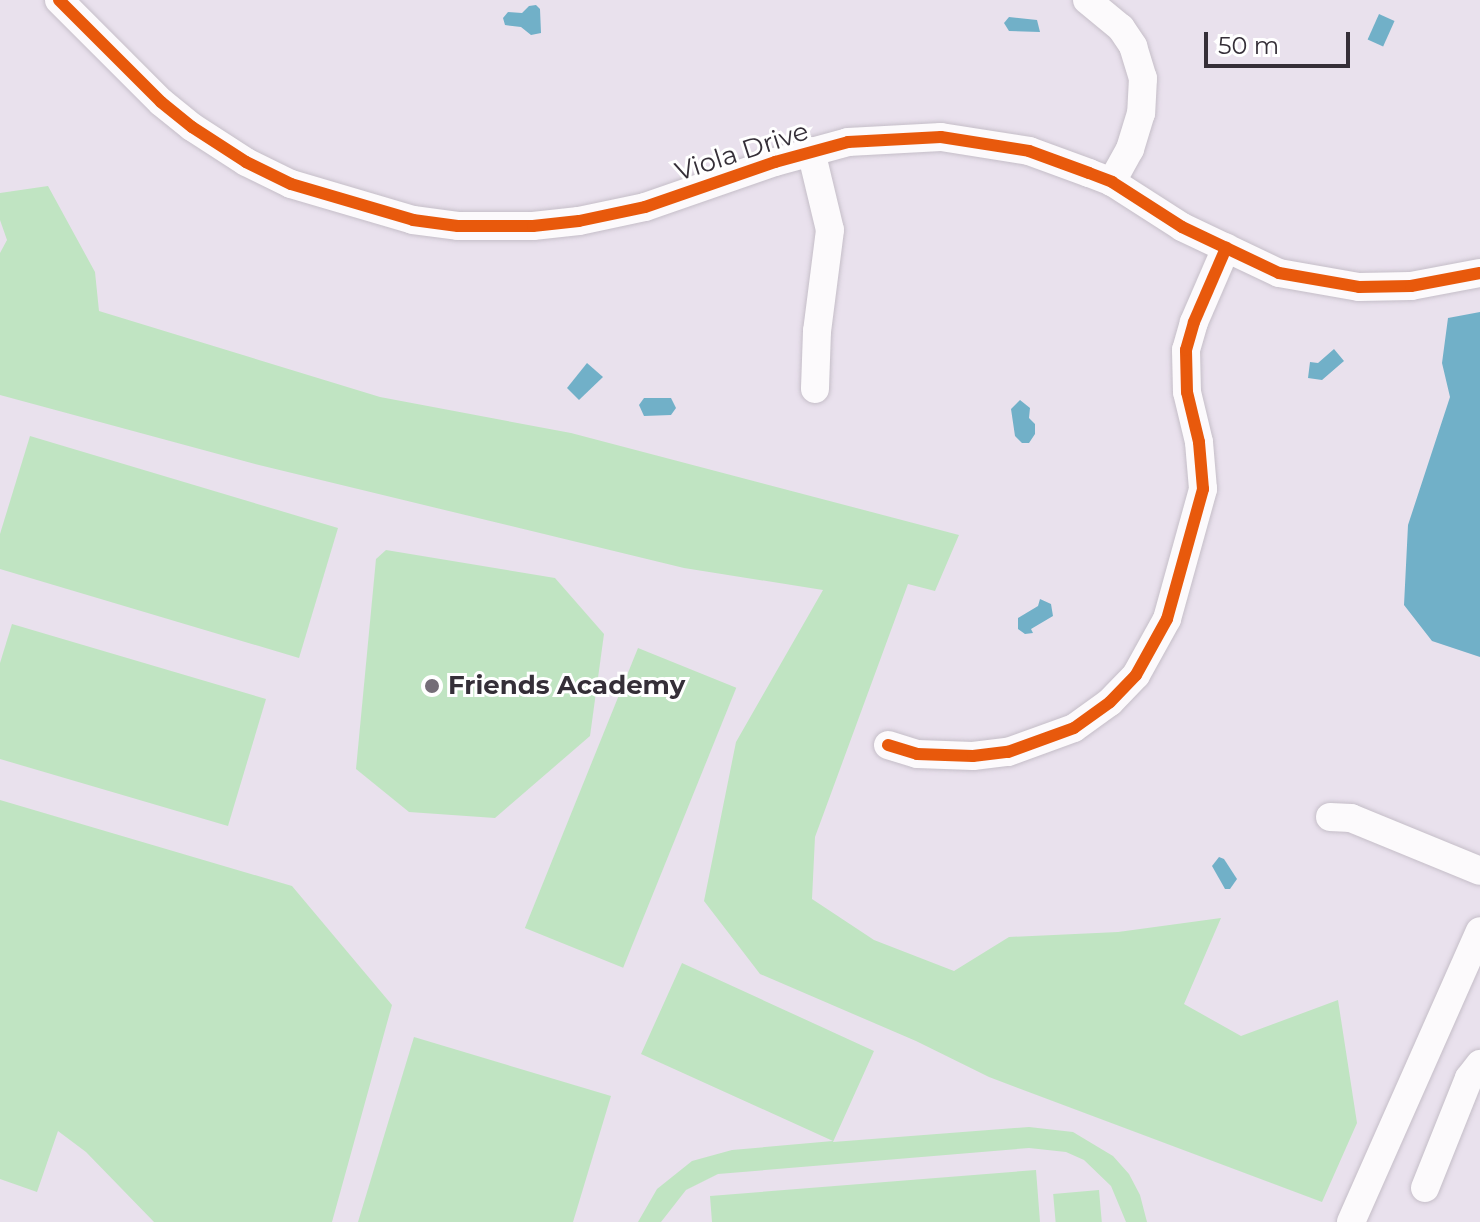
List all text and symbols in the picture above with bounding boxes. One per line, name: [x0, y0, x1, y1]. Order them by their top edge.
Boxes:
scale bar: [1208, 16, 1354, 66]
text: 50 m: [1218, 31, 1279, 60]
street label: Viola Drive: [671, 116, 813, 188]
place label: Friends Academy: [448, 670, 685, 702]
marker: Friends Academy: [423, 677, 441, 695]

